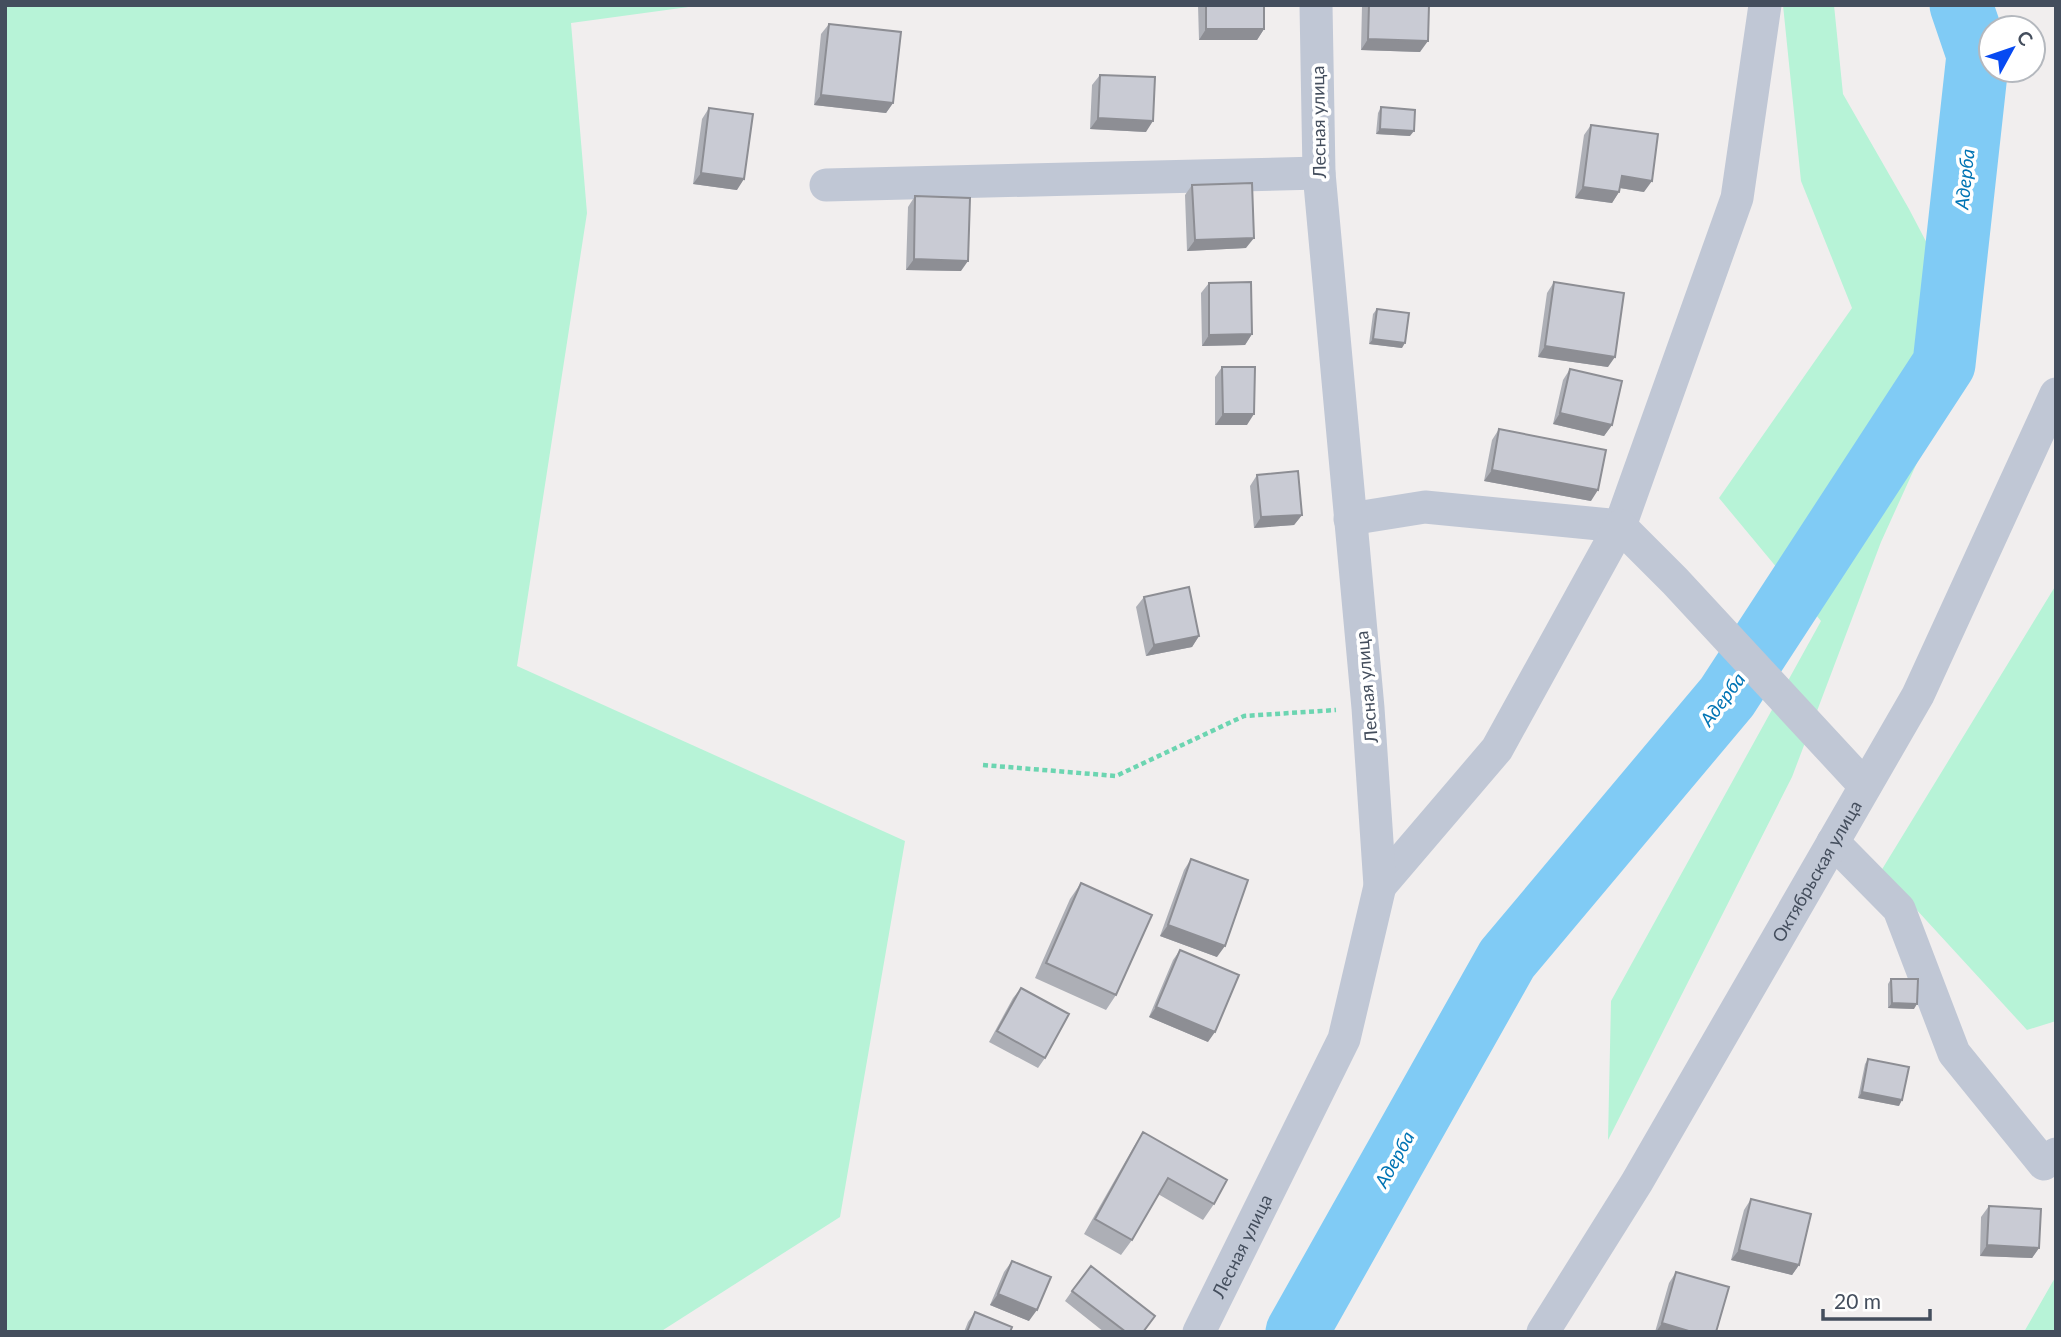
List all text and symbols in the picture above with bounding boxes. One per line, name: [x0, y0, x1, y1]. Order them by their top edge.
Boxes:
north arrow: [1977, 14, 2047, 84]
text: С: [2013, 26, 2039, 50]
street label: Лесная улица: [1306, 66, 1330, 179]
water label: Адерба: [1949, 147, 1979, 211]
street label: Лесная улица: [1350, 630, 1382, 745]
water label: Адерба: [1694, 668, 1750, 731]
street label: Октябрьская улица: [1767, 796, 1866, 946]
water label: Адерба: [1369, 1127, 1419, 1192]
street label: Лесная улица: [1206, 1191, 1276, 1302]
scale bar: [1823, 1278, 1930, 1322]
text: 20 m: [1834, 1288, 1881, 1313]

